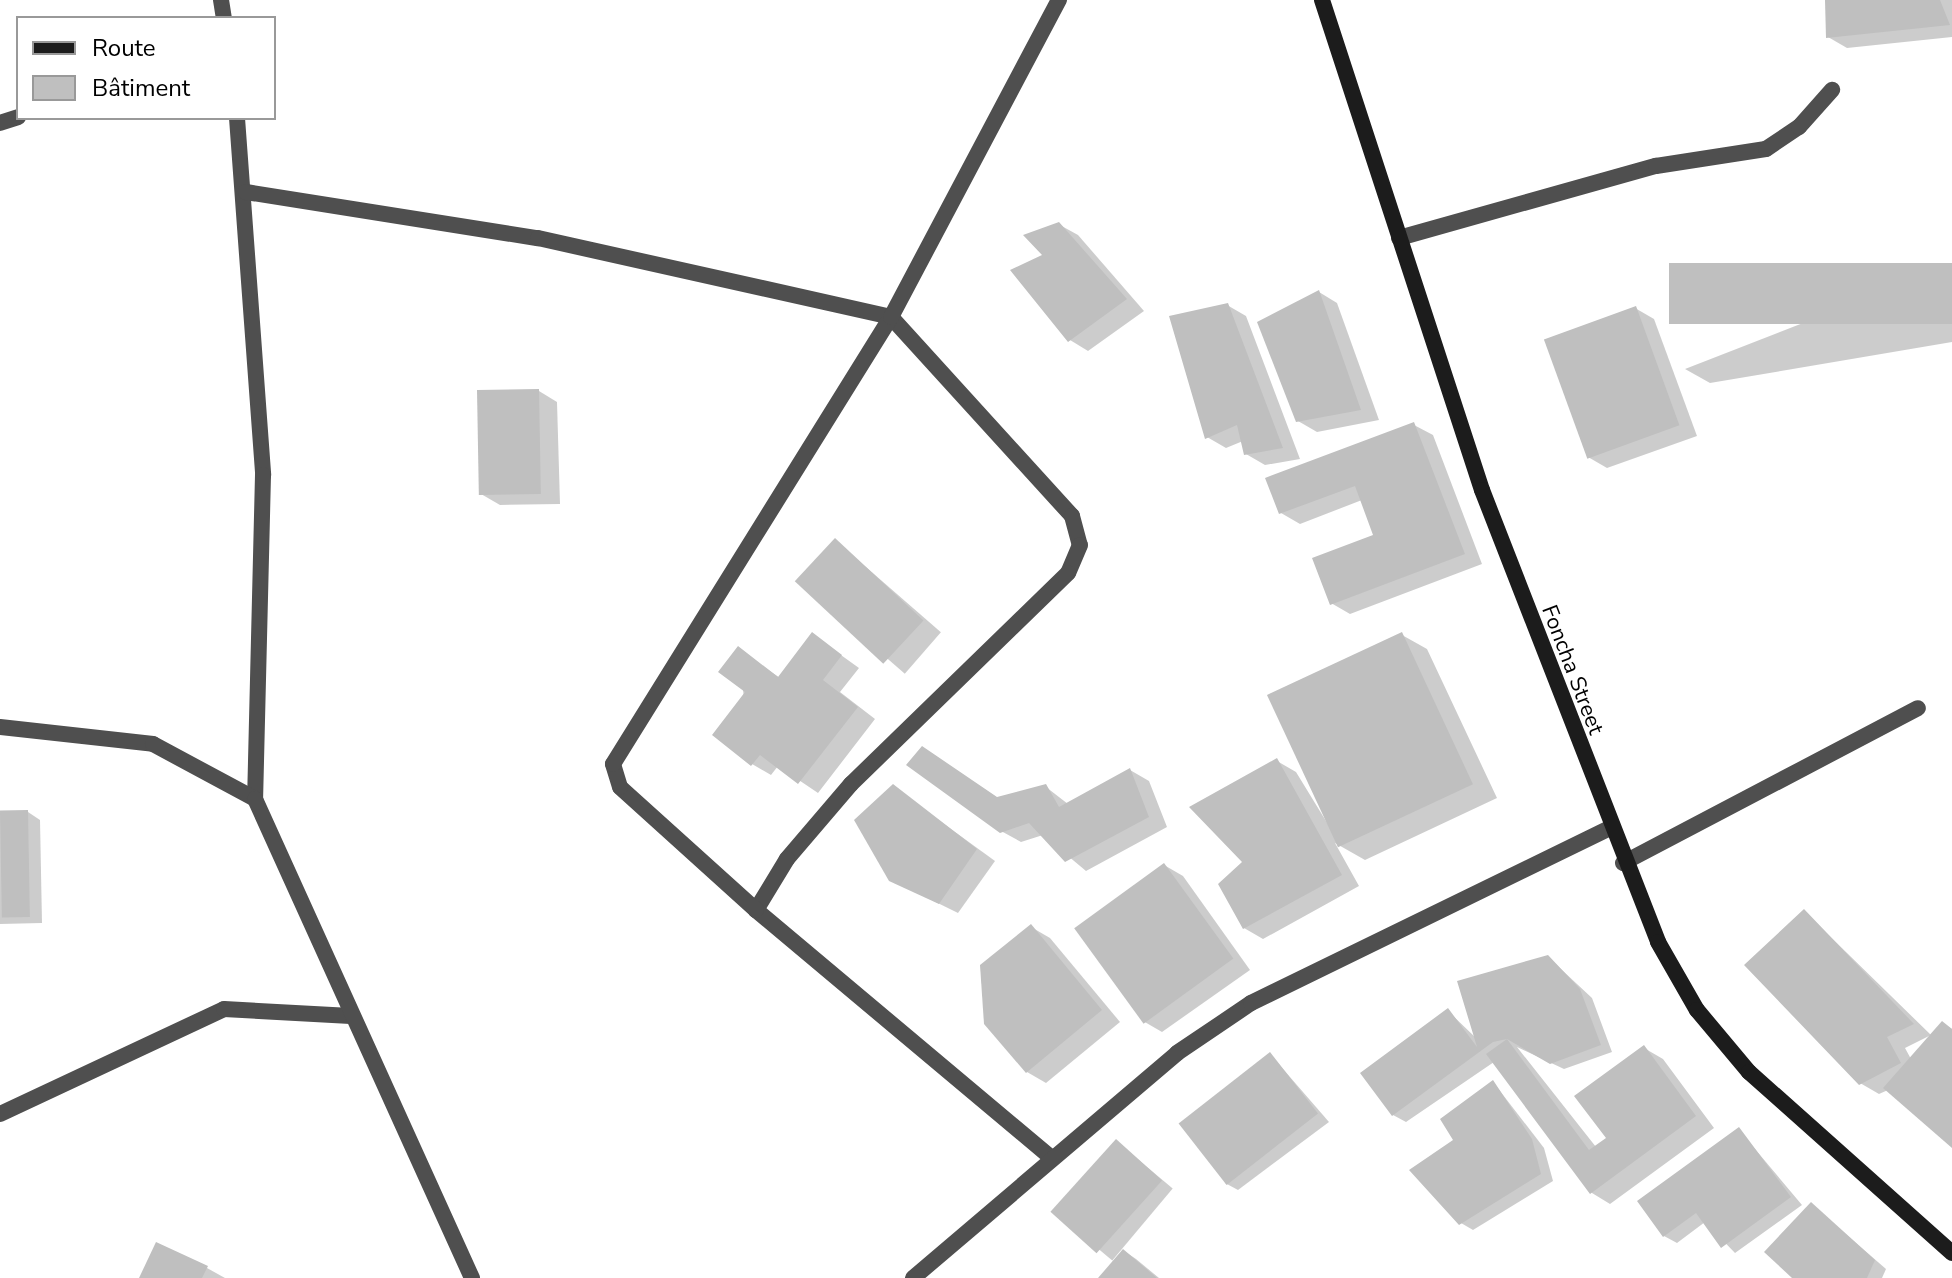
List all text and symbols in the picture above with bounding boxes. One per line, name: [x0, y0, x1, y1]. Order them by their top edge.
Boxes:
legend: [16, 16, 276, 120]
text: Route: [92, 32, 156, 64]
text: Bâtiment: [92, 72, 190, 104]
street label: Foncha Street: [1535, 602, 1609, 738]

